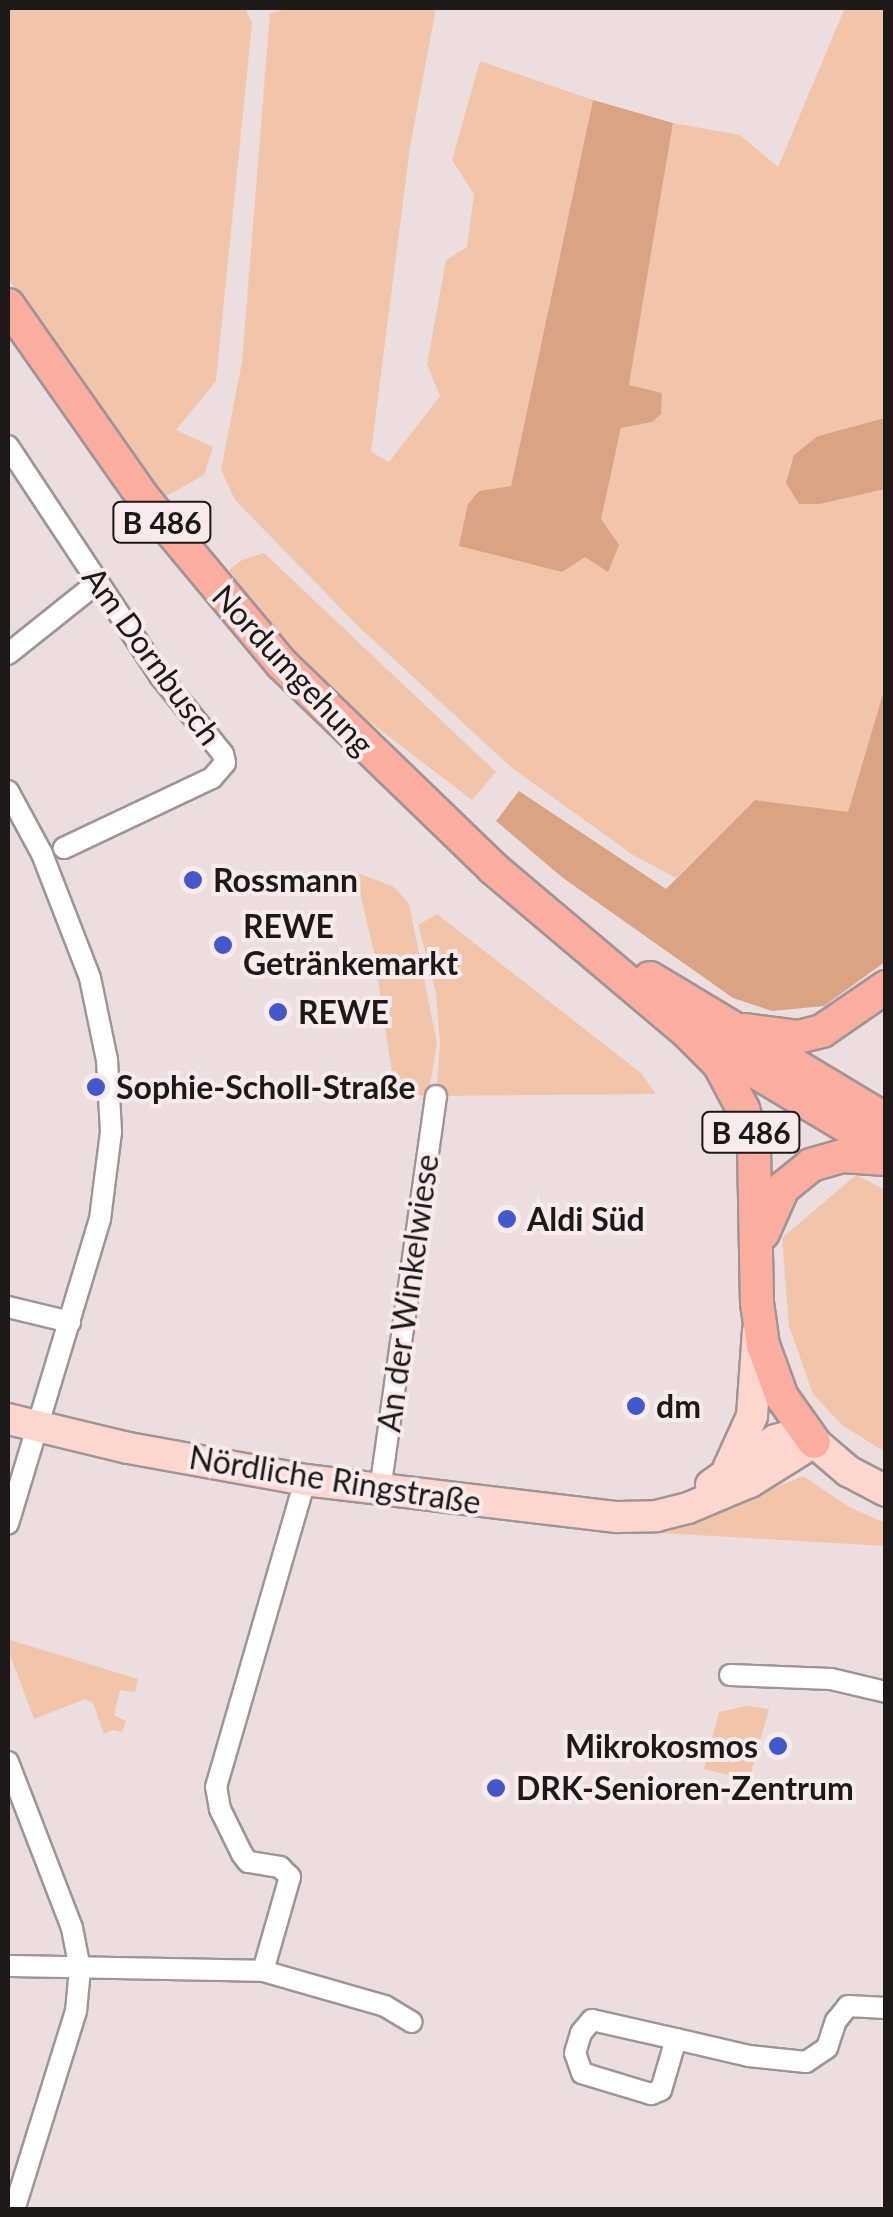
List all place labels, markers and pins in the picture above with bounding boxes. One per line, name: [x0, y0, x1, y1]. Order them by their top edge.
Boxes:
place label: Rossmann: [213, 861, 358, 899]
marker: Rossmann: [182, 869, 204, 891]
place label: REWE Getränkemarkt: [243, 908, 458, 983]
marker: REWE Getränkemarkt: [212, 934, 234, 956]
place label: REWE: [298, 993, 389, 1031]
marker: REWE: [267, 1001, 289, 1023]
place label: Sophie-Scholl-Straße: [116, 1068, 416, 1106]
marker: Sophie-Scholl-Straße: [85, 1076, 107, 1098]
place label: Aldi Süd: [527, 1200, 645, 1238]
marker: Aldi Süd: [496, 1208, 518, 1230]
place label: dm: [656, 1387, 701, 1425]
marker: dm: [625, 1395, 647, 1417]
place label: Mikrokosmos: [565, 1727, 758, 1765]
marker: Mikrokosmos: [767, 1735, 789, 1757]
place label: DRK-Senioren-Zentrum: [516, 1769, 854, 1807]
marker: DRK-Senioren-Zentrum: [485, 1777, 507, 1799]

